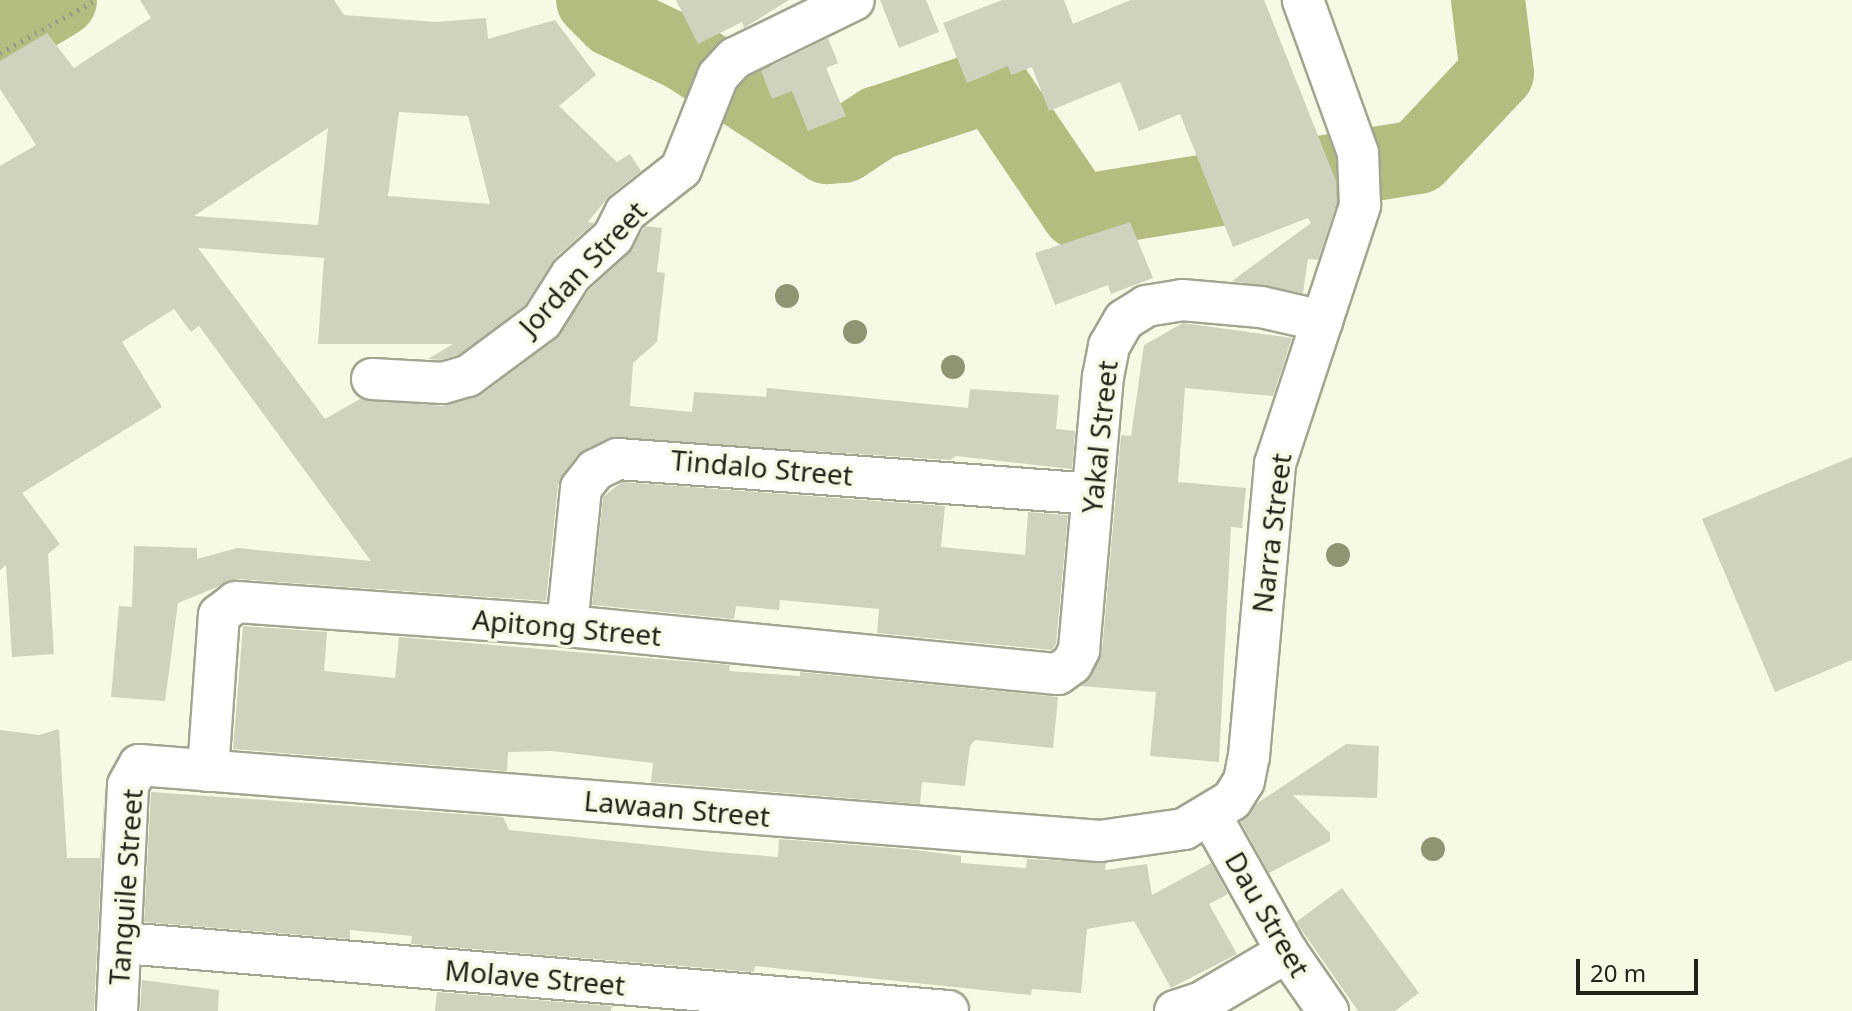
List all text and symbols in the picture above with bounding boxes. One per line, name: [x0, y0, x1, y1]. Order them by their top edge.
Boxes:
street label: Jordan Street: [511, 194, 653, 342]
street label: Yakal Street: [1074, 359, 1124, 515]
street label: Tindalo Street: [670, 442, 854, 492]
street label: Narra Street: [1245, 451, 1297, 615]
street label: Apitong Street: [471, 602, 663, 652]
street label: Lawaan Street: [583, 783, 771, 833]
street label: Tanguile Street: [101, 788, 149, 986]
street label: Dau Street: [1219, 845, 1317, 983]
scale bar: [1580, 943, 1702, 993]
street label: Molave Street: [444, 952, 626, 1002]
text: 20 m: [1590, 956, 1646, 989]

